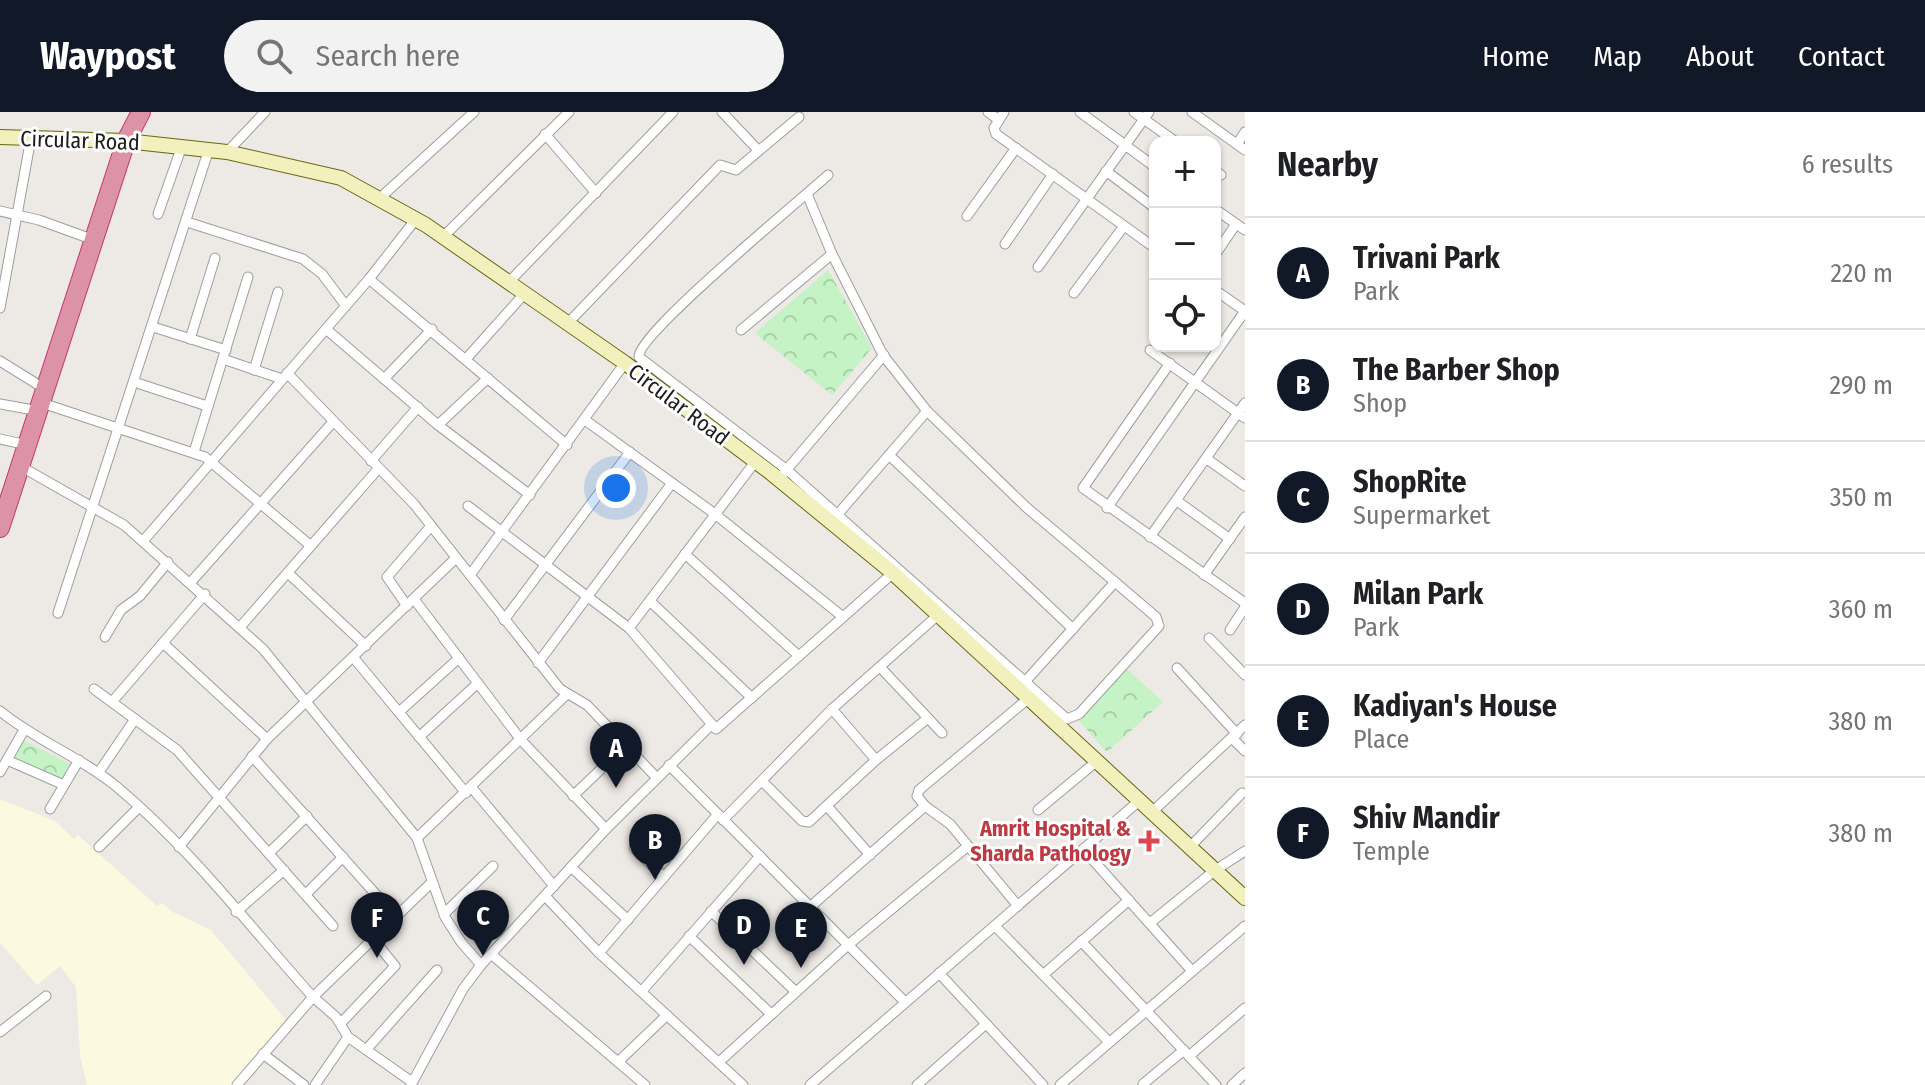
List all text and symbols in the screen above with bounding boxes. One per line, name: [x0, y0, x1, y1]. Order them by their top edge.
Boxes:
search box: [224, 20, 784, 92]
text: Waypost: [40, 33, 176, 79]
icon: search: [252, 34, 296, 78]
text: Search here: [316, 38, 460, 74]
text: Home: [1482, 40, 1549, 73]
text: Map: [1593, 40, 1642, 73]
text: About: [1686, 40, 1754, 73]
text: Contact: [1798, 40, 1885, 73]
street label: Circular Road: [20, 125, 140, 156]
map controls: [1149, 136, 1221, 352]
button: +: [1149, 136, 1221, 208]
text: Nearby: [1277, 144, 1378, 185]
text: 6 results: [1802, 149, 1893, 180]
button: −: [1149, 208, 1221, 280]
text: Trivani Park: [1353, 240, 1500, 276]
text: A: [1296, 258, 1310, 289]
text: 220 m: [1830, 258, 1893, 289]
text: Park: [1353, 276, 1399, 307]
button: locate: [1149, 280, 1221, 352]
text: The Barber Shop: [1353, 352, 1560, 388]
street label: Circular Road: [623, 358, 735, 451]
text: B: [1296, 370, 1310, 401]
text: 290 m: [1829, 370, 1893, 401]
text: Shop: [1353, 388, 1407, 419]
text: ShopRite: [1353, 464, 1466, 500]
your location: [596, 468, 636, 508]
text: C: [1296, 482, 1310, 513]
text: 350 m: [1830, 482, 1893, 513]
text: Supermarket: [1353, 500, 1490, 531]
text: Milan Park: [1353, 576, 1483, 612]
text: D: [1295, 594, 1311, 625]
text: 360 m: [1829, 594, 1893, 625]
text: Park: [1353, 612, 1399, 643]
text: Kadiyan's House: [1353, 688, 1557, 724]
text: E: [1297, 706, 1309, 737]
text: 380 m: [1829, 706, 1893, 737]
pin: A: [590, 722, 642, 788]
text: Place: [1353, 724, 1409, 755]
text: Shiv Mandir: [1353, 800, 1500, 836]
pin: B: [629, 814, 681, 880]
place label: Amrit Hospital & Sharda Pathology: [970, 815, 1132, 867]
text: F: [1297, 818, 1309, 849]
text: 380 m: [1829, 818, 1893, 849]
marker: Amrit Hospital & Sharda Pathology: [1138, 830, 1160, 852]
text: Temple: [1353, 836, 1430, 867]
pin: C: [457, 890, 509, 956]
pin: F: [351, 892, 403, 958]
pin: D: [718, 899, 770, 965]
pin: E: [775, 902, 827, 968]

